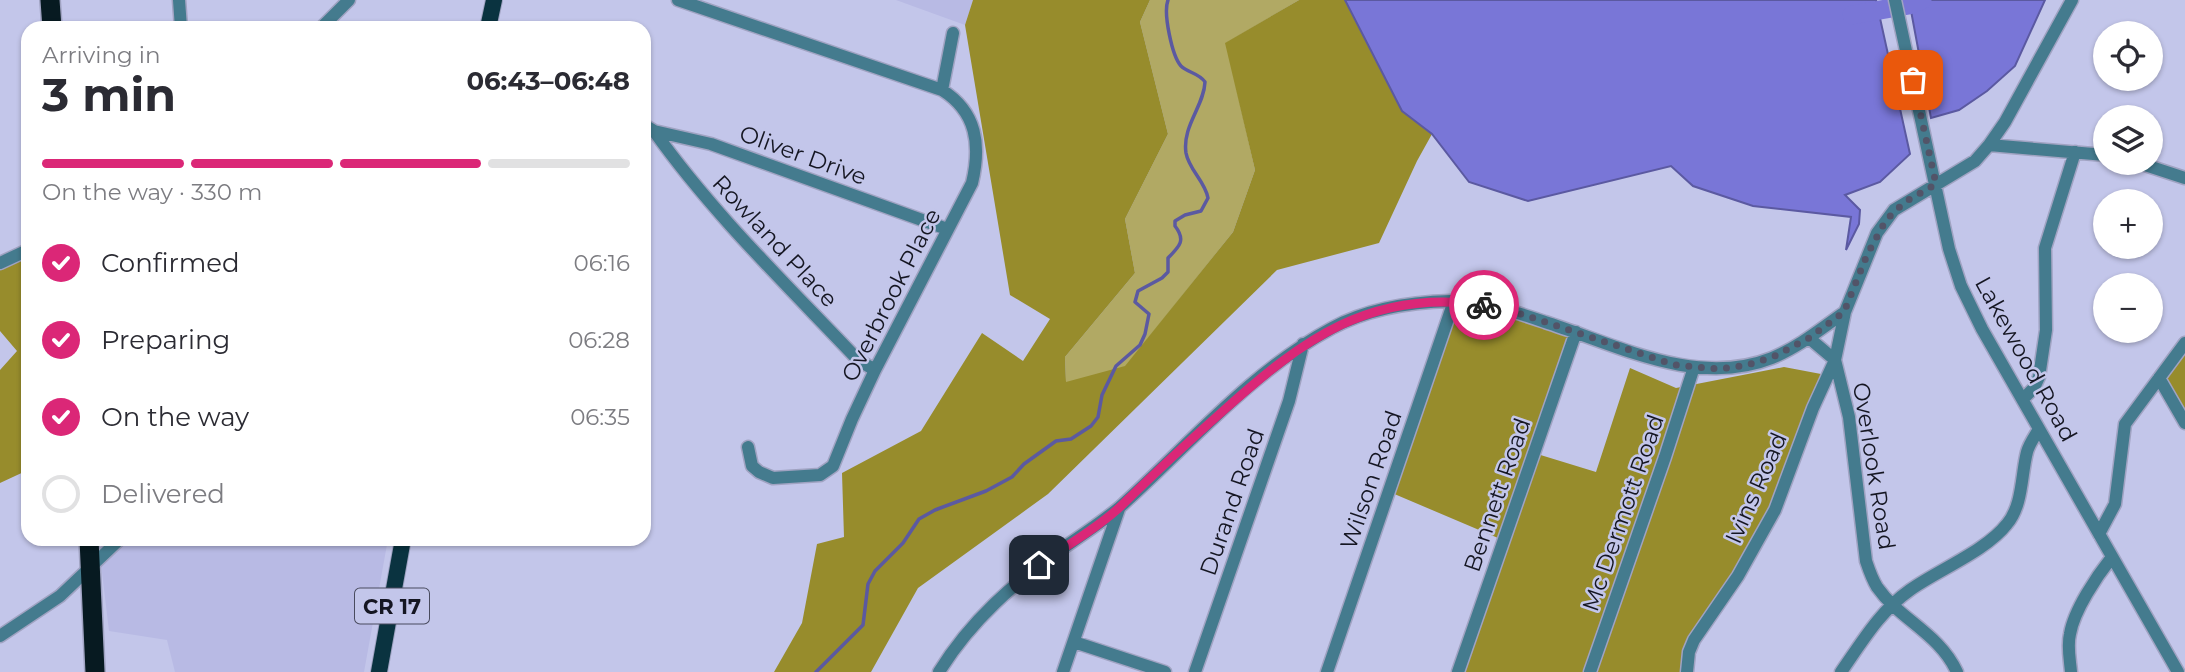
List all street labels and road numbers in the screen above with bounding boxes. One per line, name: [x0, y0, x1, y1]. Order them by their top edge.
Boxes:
street label: Oliver Drive: [736, 119, 870, 191]
street label: Rowland Place: [707, 169, 843, 313]
street label: Overbrook Place: [835, 204, 947, 386]
street label: Lakewood Road: [1969, 272, 2083, 446]
street label: Overlook Road: [1847, 380, 1901, 552]
street label: Wilson Road: [1334, 407, 1408, 553]
street label: Mc Dermott Road: [1576, 411, 1670, 615]
street label: Bennett Road: [1458, 414, 1536, 576]
street label: Durand Road: [1194, 425, 1270, 579]
street label: Ivins Road: [1719, 428, 1793, 548]
road number: CR 17: [355, 588, 429, 624]

